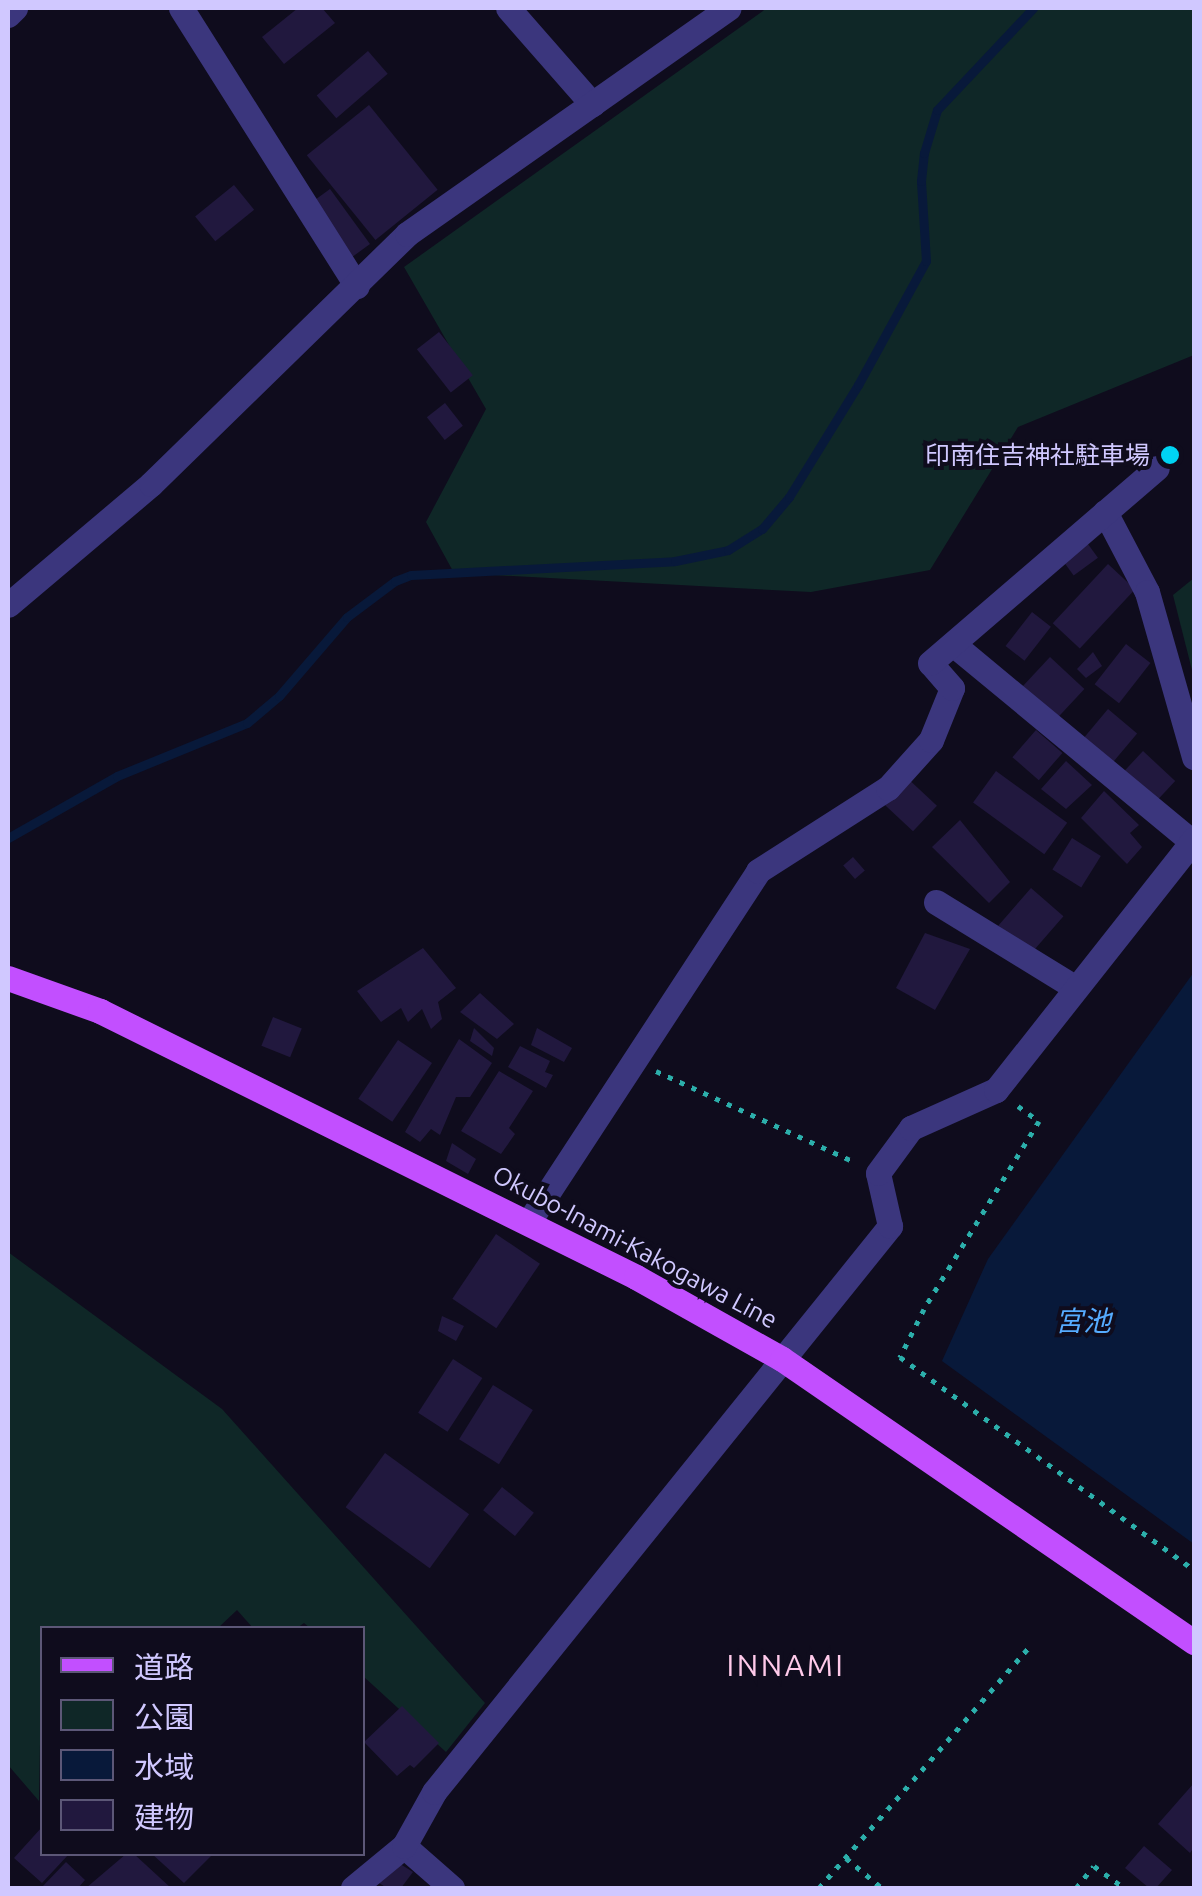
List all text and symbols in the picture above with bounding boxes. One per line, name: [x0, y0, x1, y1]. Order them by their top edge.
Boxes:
place label: 印南住吉神社駐車場: [925, 440, 1150, 470]
marker: 印南住吉神社駐車場: [1159, 444, 1181, 466]
street label: Okubo-Inami-Kakogawa Line: [488, 1159, 782, 1335]
water label: 宮池: [1055, 1304, 1111, 1338]
legend: [40, 1626, 365, 1856]
district label: INNAMI: [727, 1647, 845, 1683]
text: 道路: [134, 1650, 194, 1684]
text: 公園: [134, 1700, 194, 1734]
text: 水域: [134, 1750, 194, 1784]
text: 建物: [134, 1800, 194, 1834]

